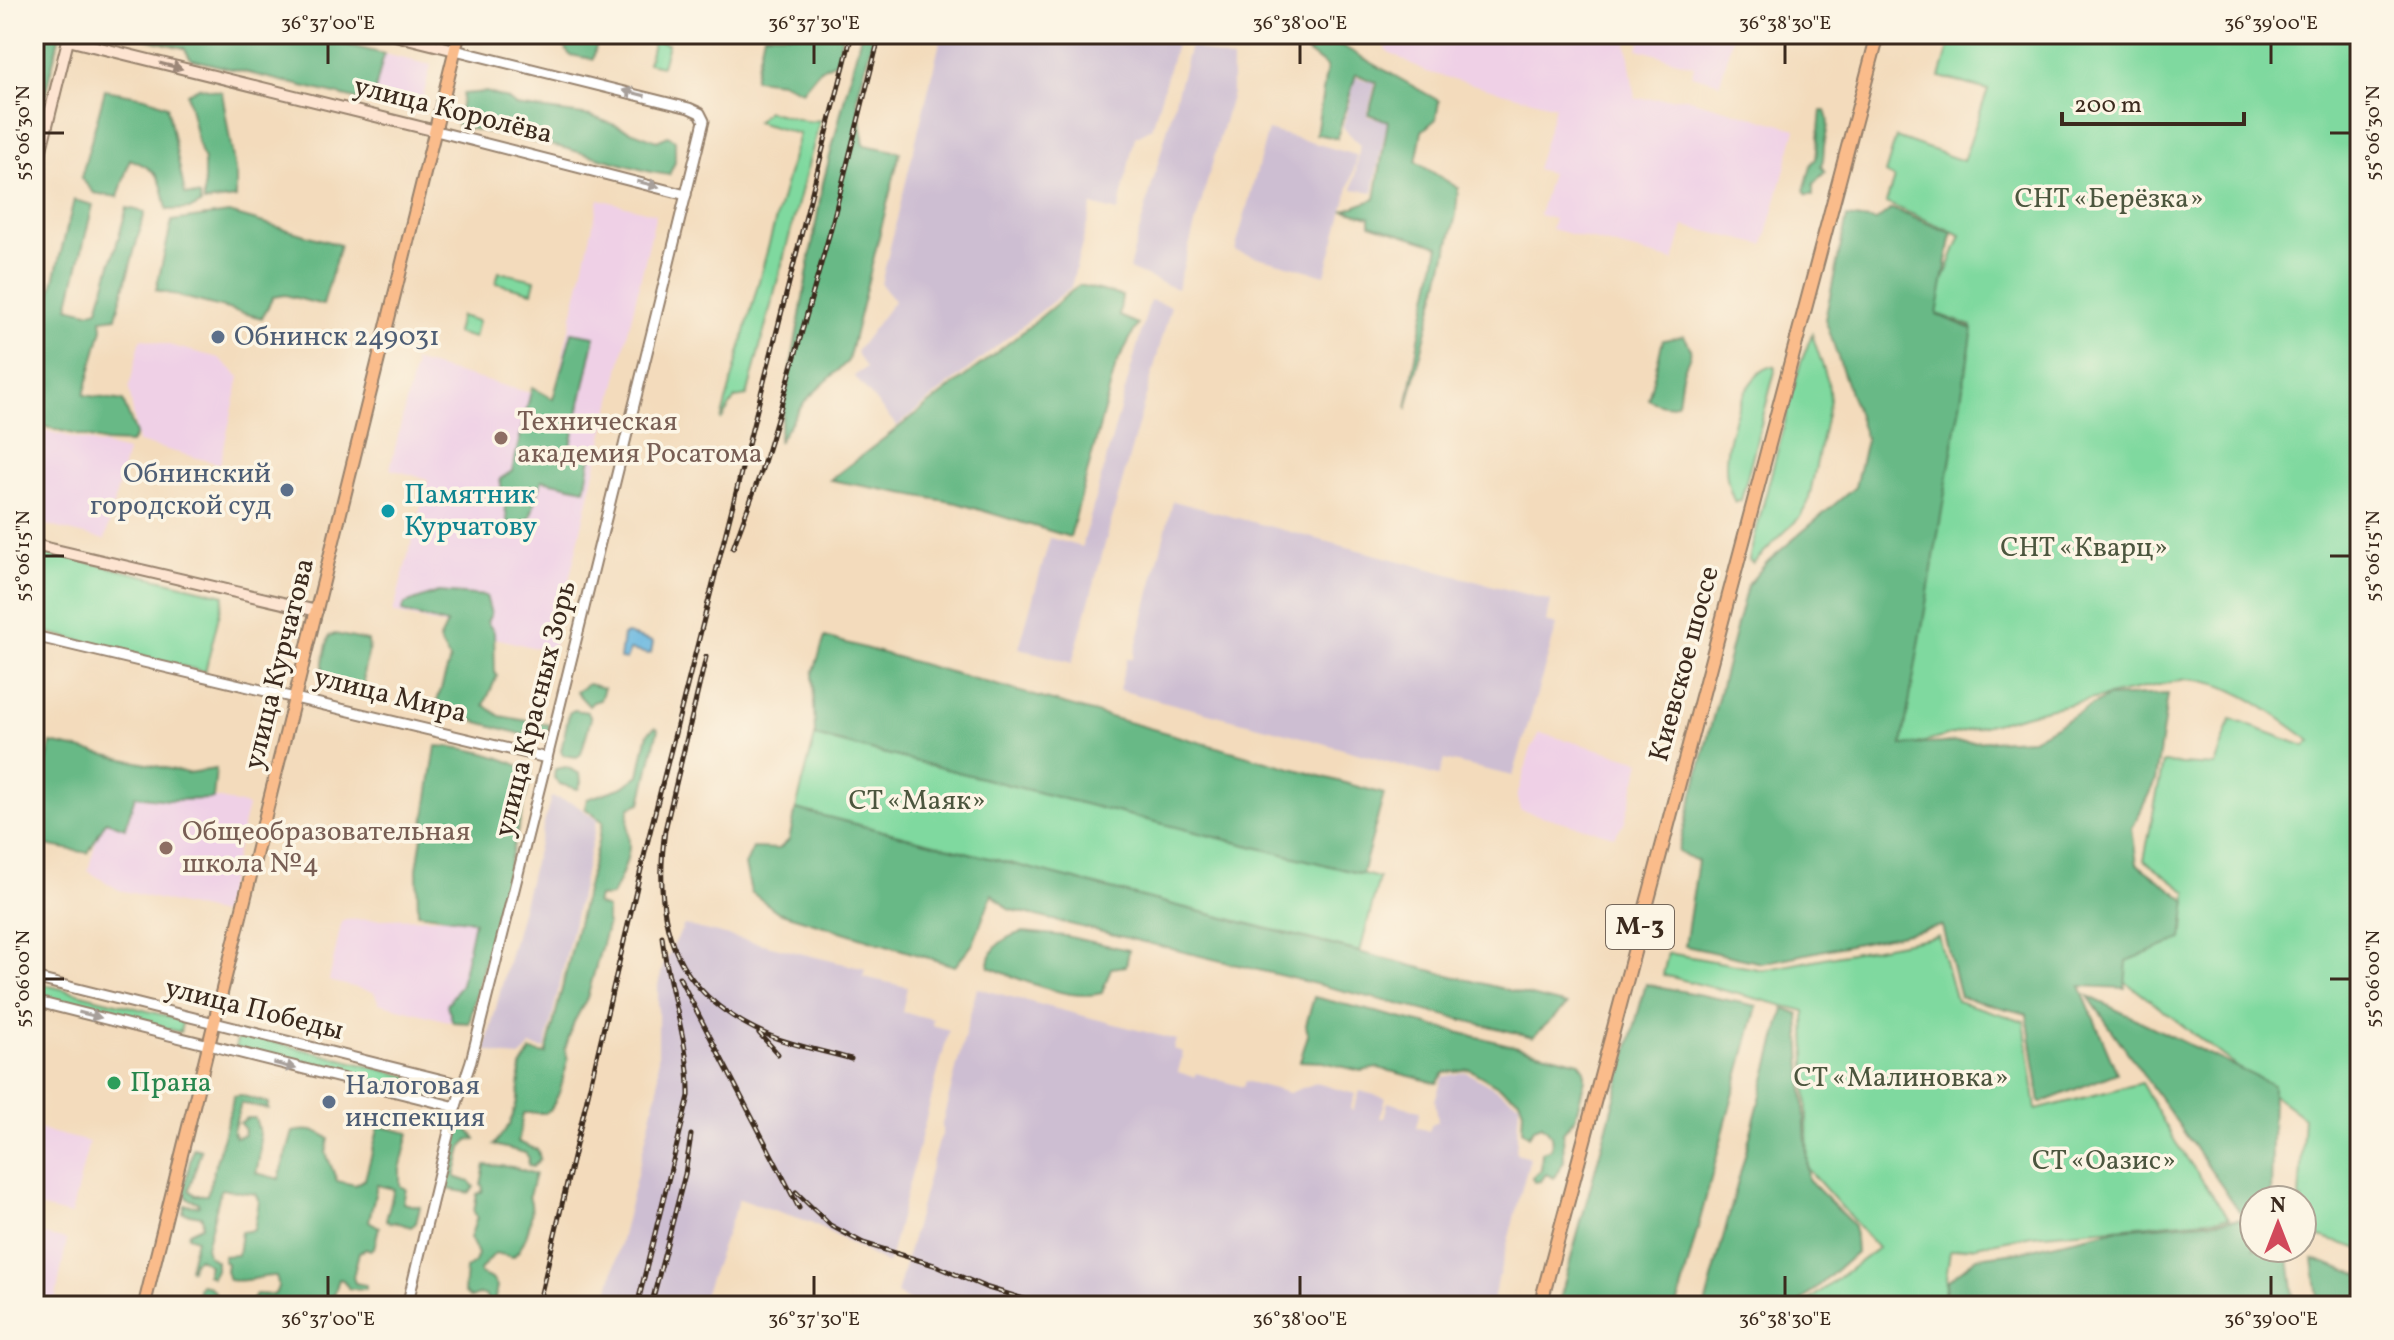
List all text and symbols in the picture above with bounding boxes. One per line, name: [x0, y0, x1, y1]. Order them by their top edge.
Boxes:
text: 36°37'00"E: [281, 10, 375, 38]
text: 36°37'30"E: [768, 10, 860, 38]
text: 36°38'00"E: [1253, 10, 1347, 38]
text: 36°38'30"E: [1739, 10, 1831, 38]
text: 36°39'00"E: [2224, 10, 2318, 38]
one-way arrow: [159, 61, 184, 73]
street label: улица Королёва: [349, 67, 557, 155]
scale bar: [2062, 76, 2244, 126]
text: 55°06'30"N: [10, 85, 38, 181]
text: 55°06'30"N: [2360, 85, 2388, 181]
one-way arrow: [621, 87, 646, 99]
text: 200 m: [2074, 89, 2142, 123]
one-way arrow: [636, 179, 661, 191]
park label: СНТ «Берёзка»: [2015, 180, 2203, 219]
place label: Обнинск 249031: [234, 318, 440, 357]
marker: Обнинск 249031: [209, 328, 227, 346]
place label: Техническая академия Росатома: [517, 403, 763, 474]
marker: Техническая академия Росатома: [492, 429, 510, 447]
place label: Обнинский городской суд: [90, 455, 271, 526]
place label: Памятник Курчатову: [404, 476, 537, 547]
marker: Обнинский городской суд: [278, 481, 296, 499]
marker: Памятник Курчатову: [379, 502, 397, 520]
text: 55°06'15"N: [10, 510, 38, 602]
text: 55°06'15"N: [2360, 510, 2388, 602]
park label: СНТ «Кварц»: [2000, 529, 2168, 568]
street label: улица Курчатова: [235, 554, 325, 774]
street label: Киевское шоссе: [1640, 562, 1730, 766]
street label: улица Красных Зорь: [485, 577, 587, 841]
street label: улица Мира: [309, 658, 471, 734]
park label: СТ «Маяк»: [848, 782, 986, 821]
place label: Общеобразовательная школа №4: [182, 813, 470, 884]
marker: Общеобразовательная школа №4: [157, 839, 175, 857]
road number: М-3: [1606, 905, 1674, 949]
text: 55°06'00"N: [10, 930, 38, 1028]
text: 55°06'00"N: [2360, 930, 2388, 1028]
street label: улица Победы: [161, 969, 347, 1051]
one-way arrow: [77, 1009, 102, 1022]
park label: СТ «Малиновка»: [1793, 1059, 2009, 1098]
one-way arrow: [273, 1060, 297, 1073]
place label: Прана: [130, 1064, 212, 1103]
place label: Налоговая инспекция: [345, 1067, 485, 1138]
marker: Прана: [105, 1074, 123, 1092]
marker: Налоговая инспекция: [320, 1093, 338, 1111]
park label: СТ «Оазис»: [2032, 1142, 2176, 1181]
north arrow: [2238, 1184, 2318, 1264]
text: N: [2270, 1191, 2286, 1222]
text: 36°37'00"E: [281, 1306, 375, 1334]
text: 36°37'30"E: [768, 1306, 860, 1334]
text: 36°38'00"E: [1253, 1306, 1347, 1334]
text: 36°38'30"E: [1739, 1306, 1831, 1334]
text: 36°39'00"E: [2224, 1306, 2318, 1334]

